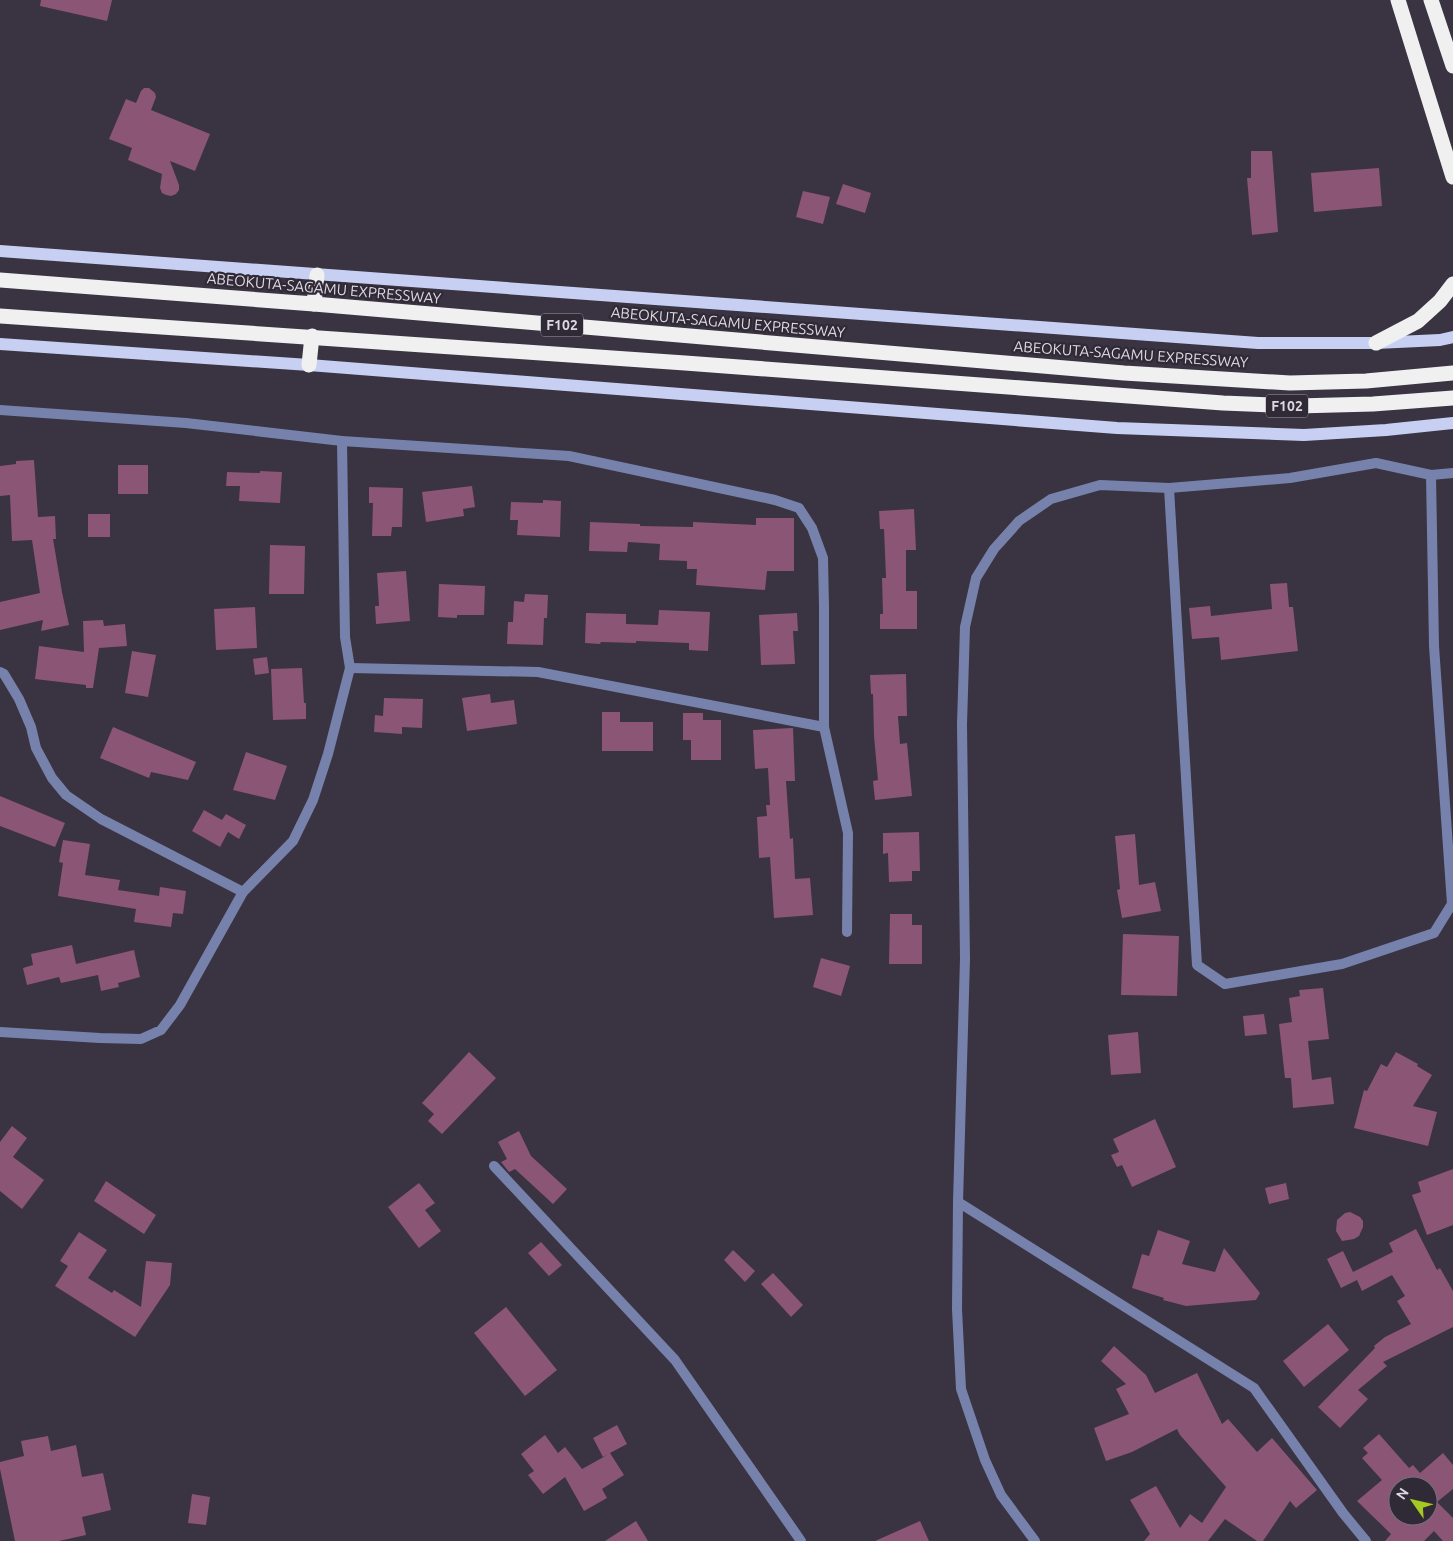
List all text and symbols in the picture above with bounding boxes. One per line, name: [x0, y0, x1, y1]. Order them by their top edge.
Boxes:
street label: ABEOKUTA-SAGAMU EXPRESSWAY: [206, 269, 442, 307]
street label: ABEOKUTA-SAGAMU EXPRESSWAY: [610, 303, 846, 341]
road number: F102: [541, 314, 583, 336]
street label: ABEOKUTA-SAGAMU EXPRESSWAY: [1013, 337, 1249, 371]
road number: F102: [1266, 394, 1308, 418]
north arrow: [1388, 1476, 1438, 1526]
text: N: [1393, 1485, 1412, 1503]

